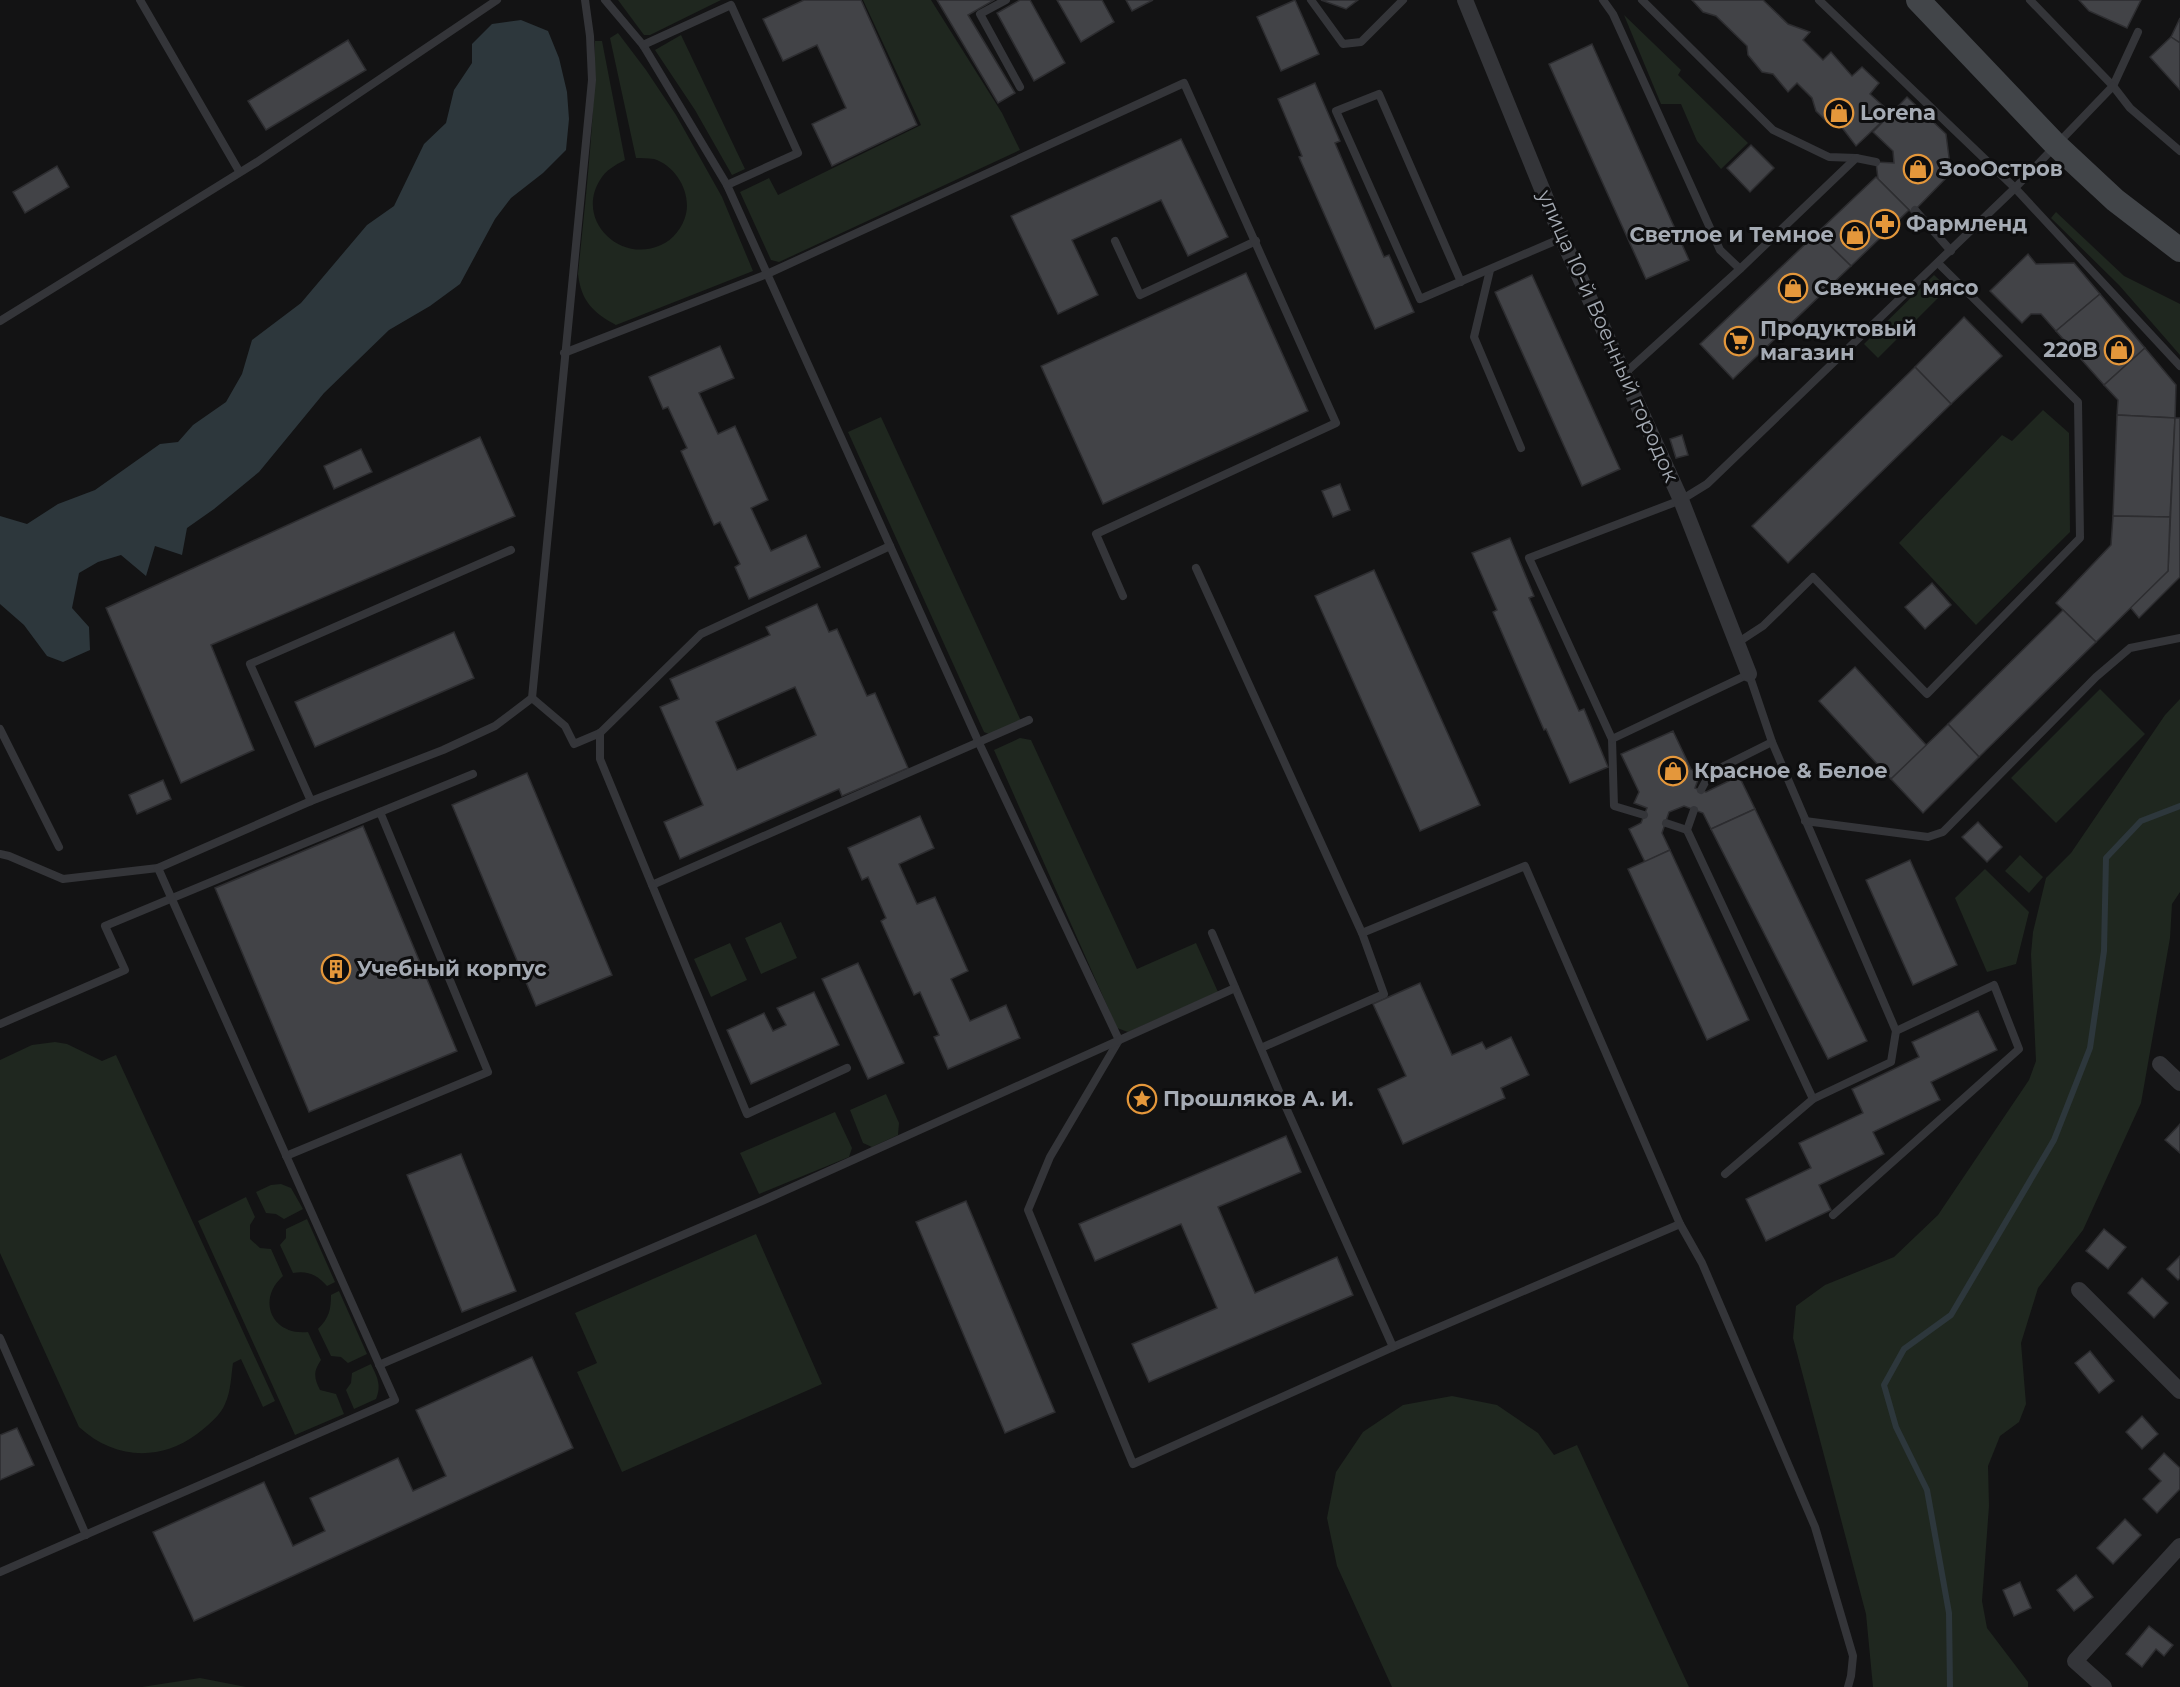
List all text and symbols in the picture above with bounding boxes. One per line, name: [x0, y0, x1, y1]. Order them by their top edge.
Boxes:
shop icon: Lorena: [1823, 97, 1855, 129]
place label: Lorena: [1860, 100, 1936, 125]
shop icon: ЗооОстров: [1902, 153, 1934, 185]
place label: ЗооОстров: [1938, 156, 2063, 181]
street label: улица 10-й Военный городок: [1532, 185, 1684, 486]
pharmacy icon: Фармленд: [1869, 208, 1901, 240]
place label: Фармленд: [1906, 211, 2027, 236]
shop icon: Светлое и Темное: [1839, 219, 1871, 251]
place label: Светлое и Темное: [1629, 222, 1834, 247]
shop icon: Свежнее мясо: [1777, 272, 1809, 304]
place label: Свежнее мясо: [1814, 275, 1979, 300]
place label: Продуктовый магазин: [1760, 316, 1917, 365]
supermarket icon: Продуктовый магазин: [1723, 325, 1755, 357]
shop icon: 220В: [2103, 334, 2135, 366]
place label: 220В: [2043, 337, 2098, 362]
shop icon: Красное & Белое: [1657, 755, 1689, 787]
place label: Красное & Белое: [1694, 758, 1888, 783]
building icon: Учебный корпус: [320, 953, 352, 985]
place label: Учебный корпус: [357, 956, 547, 981]
place icon: Прошляков А. И.: [1126, 1083, 1158, 1115]
place label: Прошляков А. И.: [1163, 1086, 1353, 1111]

